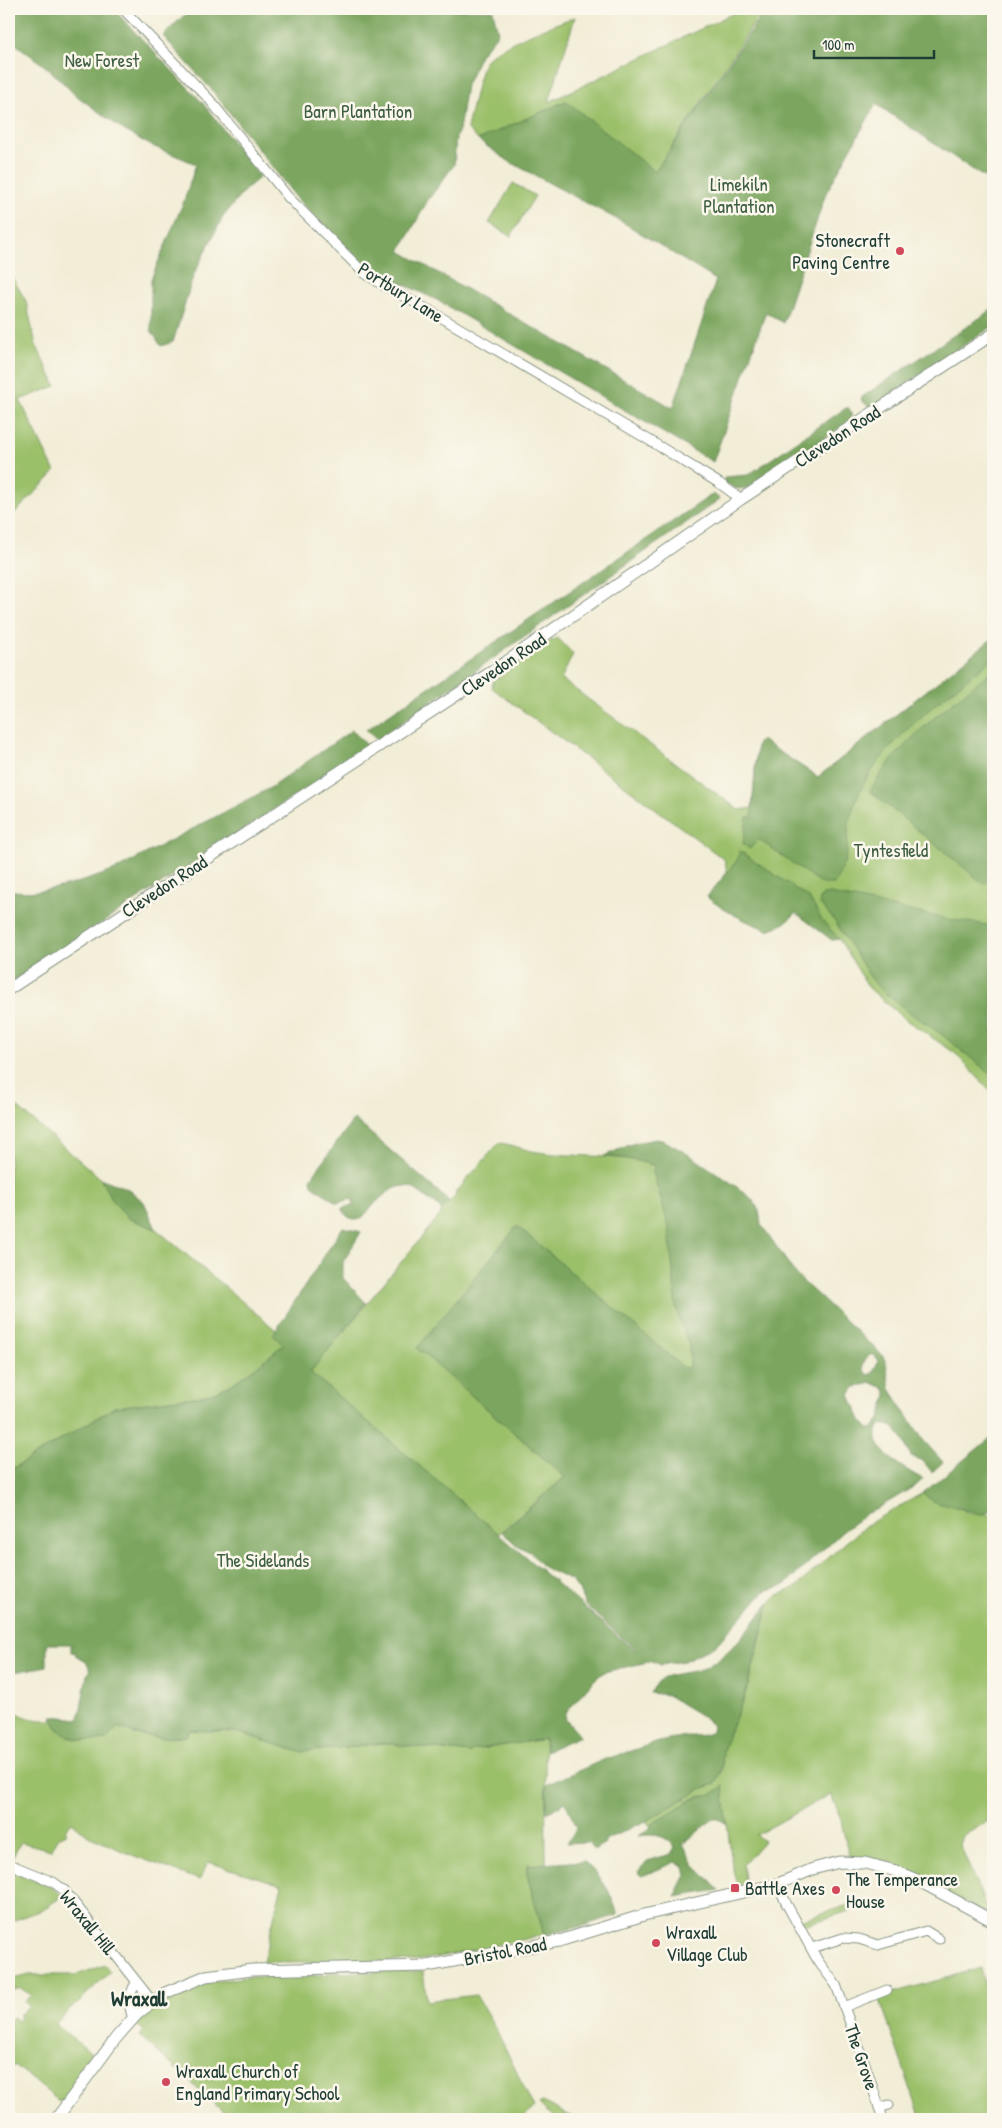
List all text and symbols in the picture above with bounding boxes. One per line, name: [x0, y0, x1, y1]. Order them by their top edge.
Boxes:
scale bar: [814, 28, 934, 60]
text: 100 m: [822, 34, 855, 55]
park label: New Forest: [65, 47, 140, 73]
park label: Barn Plantation: [304, 98, 412, 124]
park label: Limekiln Plantation: [703, 171, 775, 219]
place label: Stonecraft Paving Centre: [792, 227, 890, 275]
marker: Stonecraft Paving Centre: [894, 245, 906, 257]
street label: Portbury Lane: [353, 255, 449, 329]
street label: Clevedon Road: [789, 398, 885, 473]
street label: Clevedon Road: [455, 626, 551, 702]
park label: Tyntesfield: [854, 837, 929, 863]
street label: Clevedon Road: [116, 848, 212, 923]
park label: The Sidelands: [217, 1547, 309, 1573]
place label: The Temperance House: [846, 1866, 959, 1914]
place label: Battle Axes: [745, 1875, 825, 1901]
marker: Battle Axes: [729, 1882, 741, 1894]
street label: Wraxall Hill: [54, 1884, 123, 1960]
marker: The Temperance House: [830, 1884, 842, 1896]
place label: Wraxall Village Club: [666, 1919, 748, 1967]
street label: Bristol Road: [462, 1930, 549, 1972]
marker: Wraxall Village Club: [650, 1937, 662, 1949]
district label: Wraxall: [111, 1984, 168, 2013]
street label: The Grove: [839, 2021, 886, 2094]
place label: Wraxall Church of England Primary School: [176, 2058, 340, 2106]
marker: Wraxall Church of England Primary School: [160, 2076, 172, 2088]

